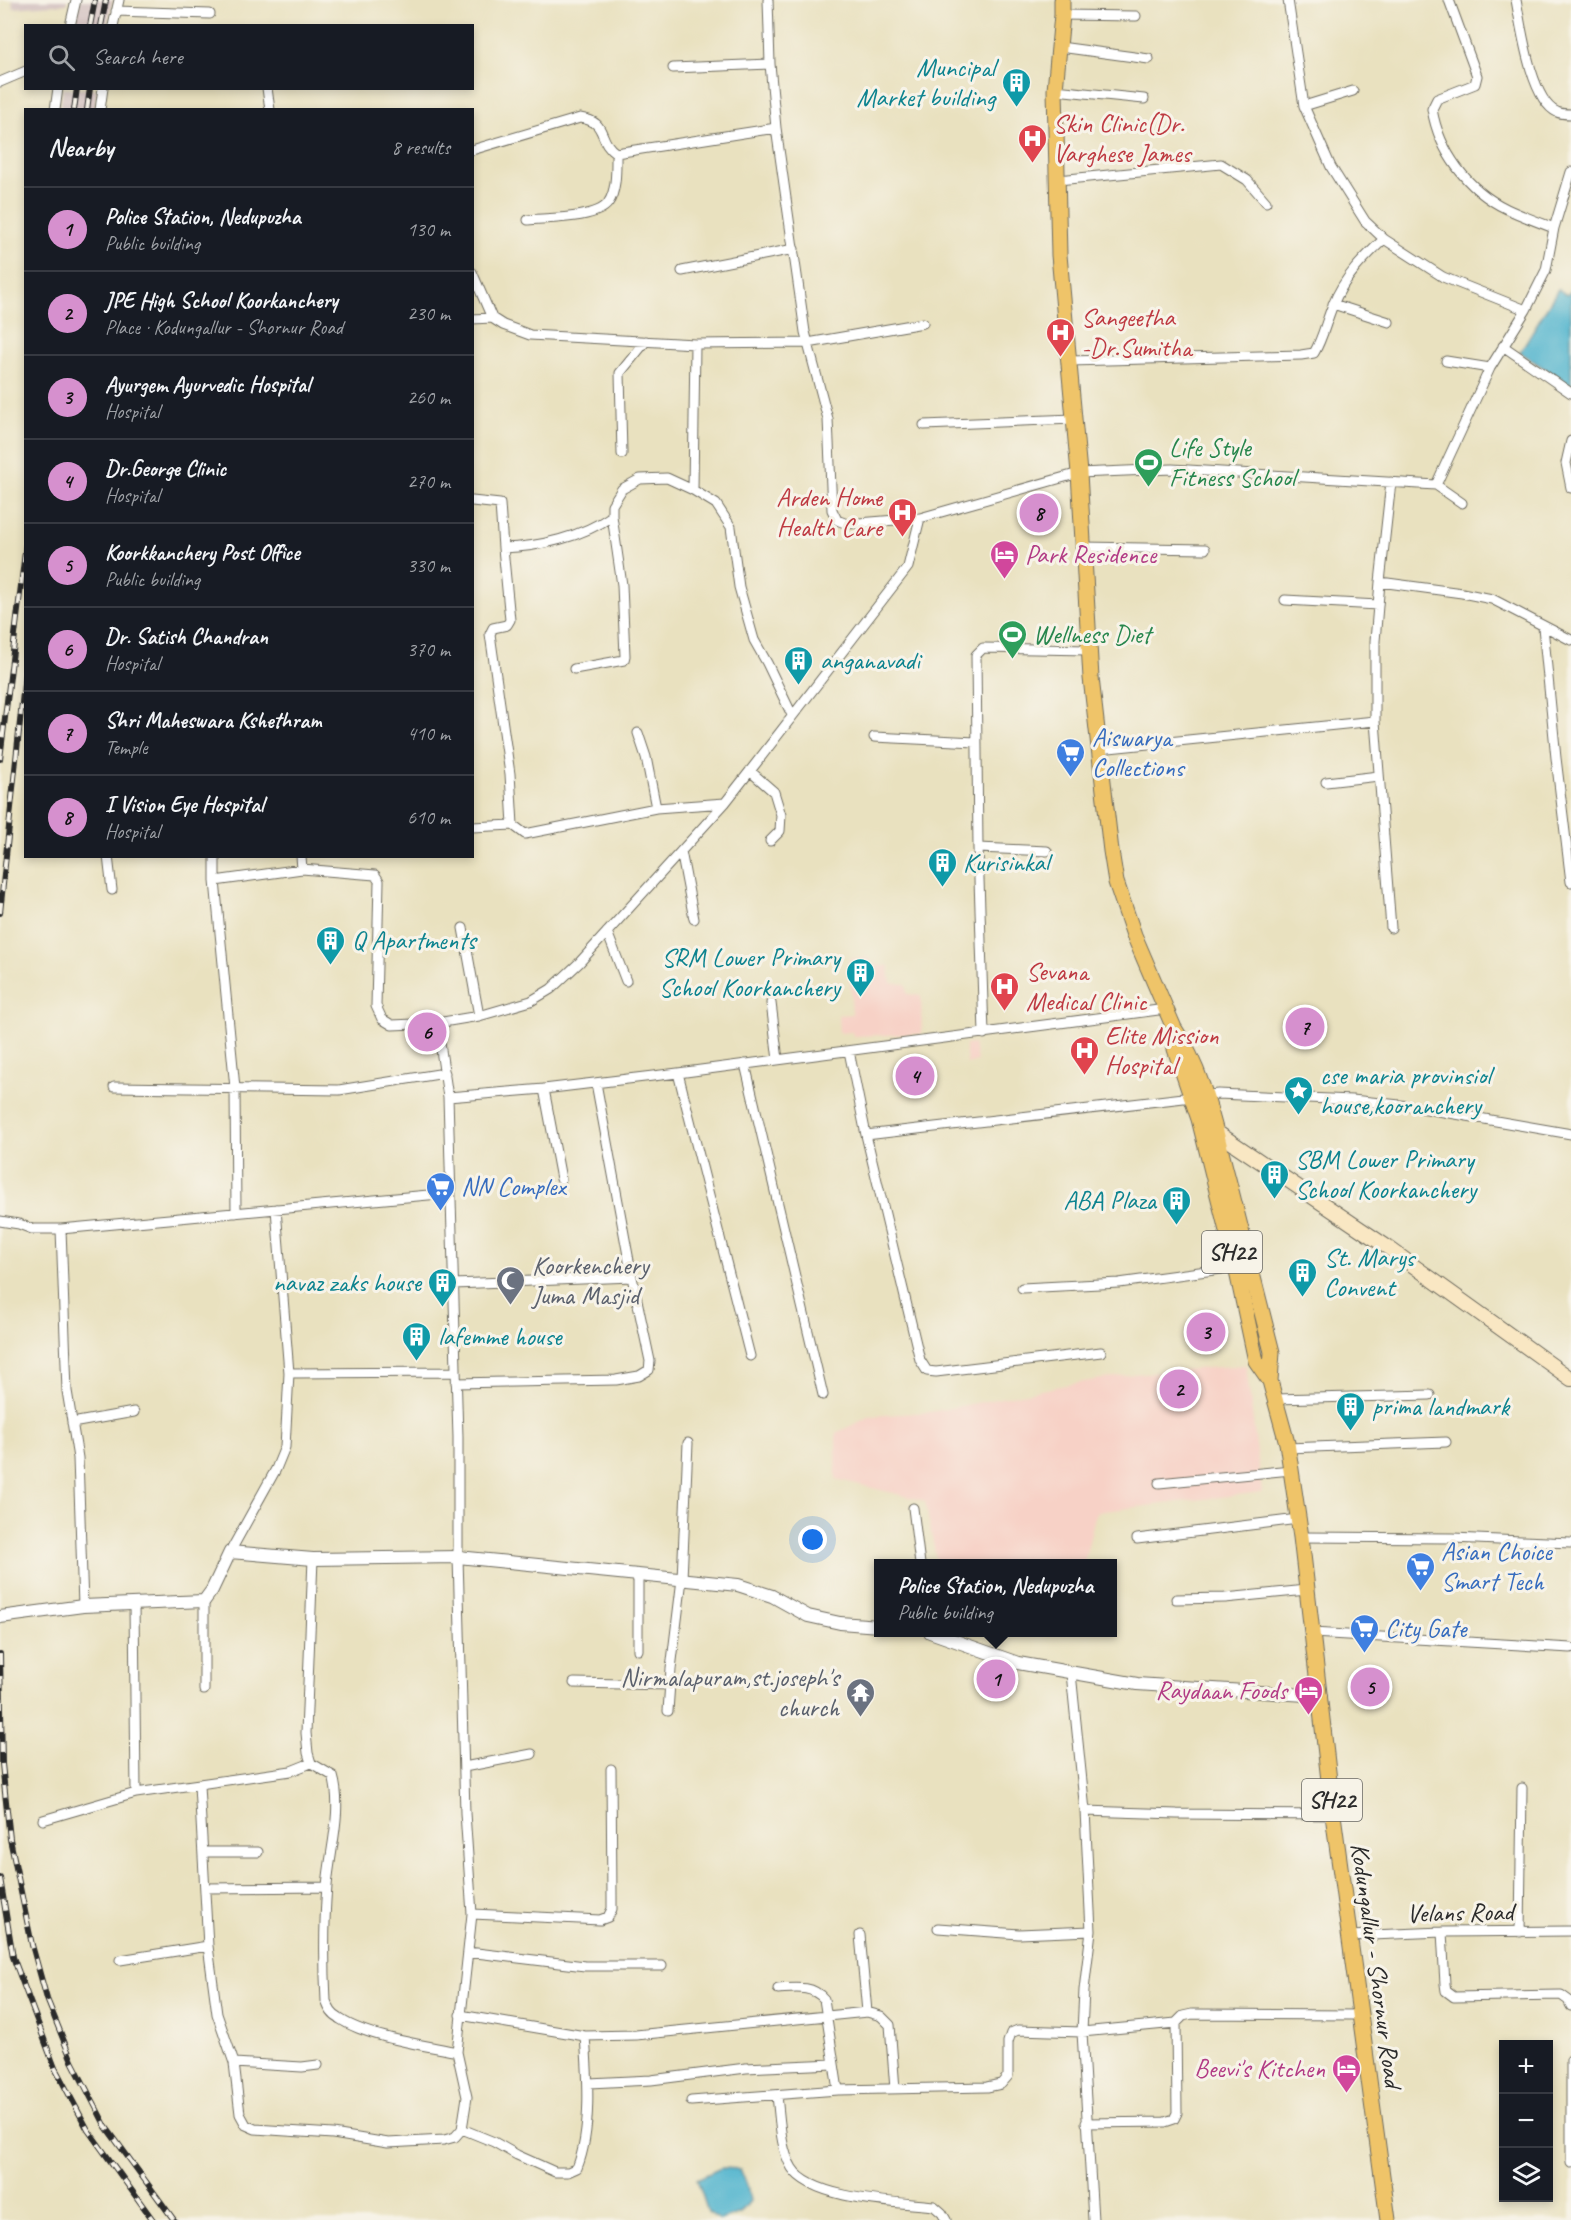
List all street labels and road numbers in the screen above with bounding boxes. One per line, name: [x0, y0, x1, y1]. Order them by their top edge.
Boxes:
road number: SH22: [1202, 1231, 1262, 1273]
road number: SH22: [1302, 1779, 1362, 1821]
street label: Kodungallur - Shornur Road: [1343, 1841, 1411, 2093]
street label: Velans Road: [1406, 1895, 1517, 1930]

